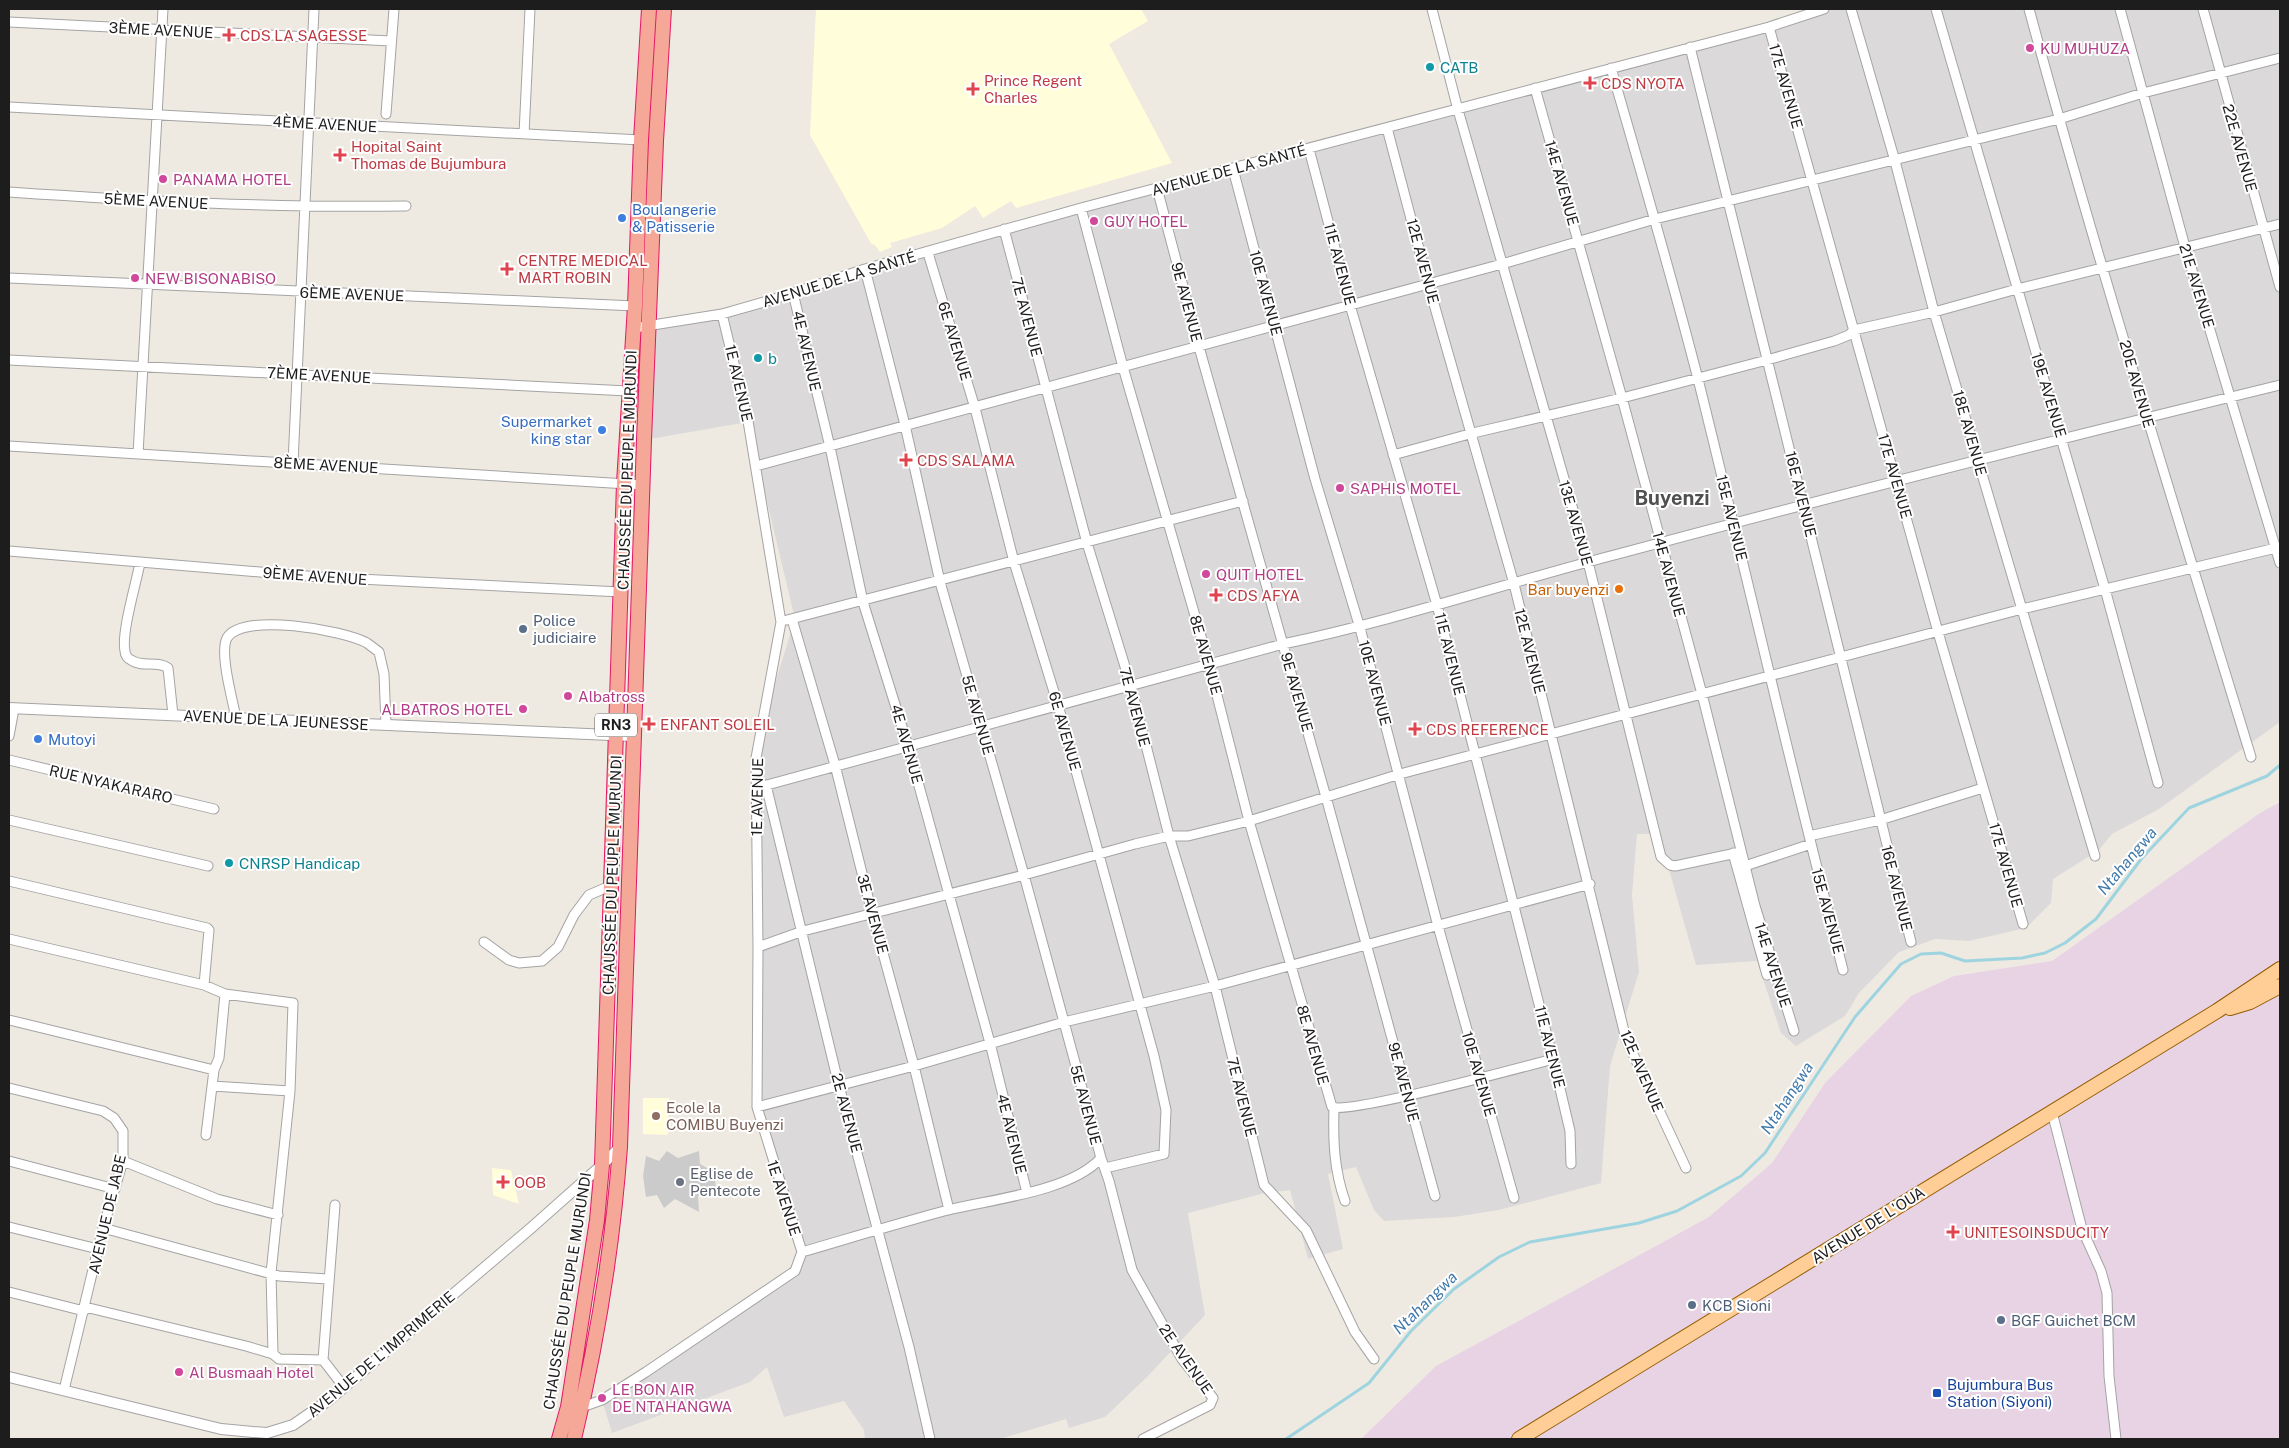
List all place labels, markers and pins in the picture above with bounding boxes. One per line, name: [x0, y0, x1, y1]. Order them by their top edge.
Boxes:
place label: CDS LA SAGESSE: [240, 27, 367, 44]
marker: CDS LA SAGESSE: [222, 28, 236, 42]
place label: KU MUHUZA: [2040, 40, 2130, 57]
marker: KU MUHUZA: [2024, 42, 2036, 54]
place label: CATB: [1440, 59, 1478, 76]
marker: CATB: [1424, 61, 1436, 73]
place label: Prince Regent Charles: [984, 72, 1082, 106]
place label: CDS NYOTA: [1601, 75, 1685, 92]
marker: CDS NYOTA: [1583, 76, 1597, 90]
marker: Prince Regent Charles: [966, 82, 980, 96]
place label: Hopital Saint Thomas de Bujumbura: [351, 138, 506, 172]
marker: Hopital Saint Thomas de Bujumbura: [333, 148, 347, 162]
place label: PANAMA HOTEL: [173, 171, 291, 188]
marker: PANAMA HOTEL: [157, 173, 169, 185]
place label: Boulangerie & Patisserie: [632, 201, 716, 235]
marker: Boulangerie & Patisserie: [616, 212, 628, 224]
place label: GUY HOTEL: [1104, 213, 1188, 230]
marker: GUY HOTEL: [1088, 215, 1100, 227]
place label: CENTRE MEDICAL MART ROBIN: [518, 252, 648, 286]
marker: CENTRE MEDICAL MART ROBIN: [500, 262, 514, 276]
place label: NEW BISONABISO: [145, 270, 276, 287]
marker: NEW BISONABISO: [129, 272, 141, 284]
place label: b: [768, 350, 777, 367]
marker: b: [752, 352, 764, 364]
place label: Supermarket king star: [501, 413, 592, 447]
marker: Supermarket king star: [596, 424, 608, 436]
place label: CDS SALAMA: [917, 452, 1016, 469]
marker: CDS SALAMA: [899, 453, 913, 467]
place label: SAPHIS MOTEL: [1350, 480, 1461, 497]
marker: SAPHIS MOTEL: [1334, 482, 1346, 494]
place label: QUIT HOTEL: [1216, 566, 1304, 583]
marker: QUIT HOTEL: [1200, 568, 1212, 580]
place label: Bar buyenzi: [1528, 581, 1609, 598]
marker: Bar buyenzi: [1613, 583, 1625, 595]
place label: CDS AFYA: [1227, 587, 1300, 604]
marker: CDS AFYA: [1209, 588, 1223, 602]
place label: Police judiciaire: [532, 612, 597, 646]
marker: Police judiciaire: [517, 623, 529, 635]
place label: Albatross: [578, 688, 645, 705]
marker: Albatross: [562, 690, 574, 702]
place label: ALBATROS HOTEL: [381, 701, 513, 718]
marker: ALBATROS HOTEL: [517, 703, 529, 715]
place label: ENFANT SOLEIL: [660, 716, 775, 733]
marker: ENFANT SOLEIL: [642, 717, 656, 731]
place label: CDS REFERENCE: [1426, 721, 1549, 738]
marker: CDS REFERENCE: [1408, 722, 1422, 736]
place label: Mutoyi: [48, 731, 96, 748]
marker: Mutoyi: [32, 733, 44, 745]
place label: CNRSP Handicap: [239, 855, 360, 872]
marker: CNRSP Handicap: [223, 857, 235, 869]
place label: Ecole la COMIBU Buyenzi: [666, 1099, 784, 1133]
marker: Ecole la COMIBU Buyenzi: [650, 1110, 662, 1122]
place label: Eglise de Pentecote: [690, 1165, 761, 1199]
place label: OOB: [514, 1174, 546, 1191]
marker: OOB: [496, 1175, 510, 1189]
marker: Eglise de Pentecote: [674, 1176, 686, 1188]
place label: UNITESOINSDUCITY: [1964, 1224, 2109, 1241]
marker: UNITESOINSDUCITY: [1946, 1225, 1960, 1239]
place label: KCB Sioni: [1702, 1297, 1771, 1314]
marker: KCB Sioni: [1686, 1299, 1698, 1311]
place label: BGF Guichet BCM: [2011, 1312, 2136, 1329]
marker: BGF Guichet BCM: [1995, 1314, 2007, 1326]
place label: Al Busmaah Hotel: [189, 1364, 314, 1381]
marker: Al Busmaah Hotel: [173, 1366, 185, 1378]
place label: Bujumbura Bus Station (Siyoni): [1947, 1376, 2053, 1410]
place label: LE BON AIR DE NTAHANGWA: [612, 1381, 732, 1415]
marker: Bujumbura Bus Station (Siyoni): [1931, 1387, 1943, 1399]
marker: LE BON AIR DE NTAHANGWA: [596, 1392, 608, 1404]

